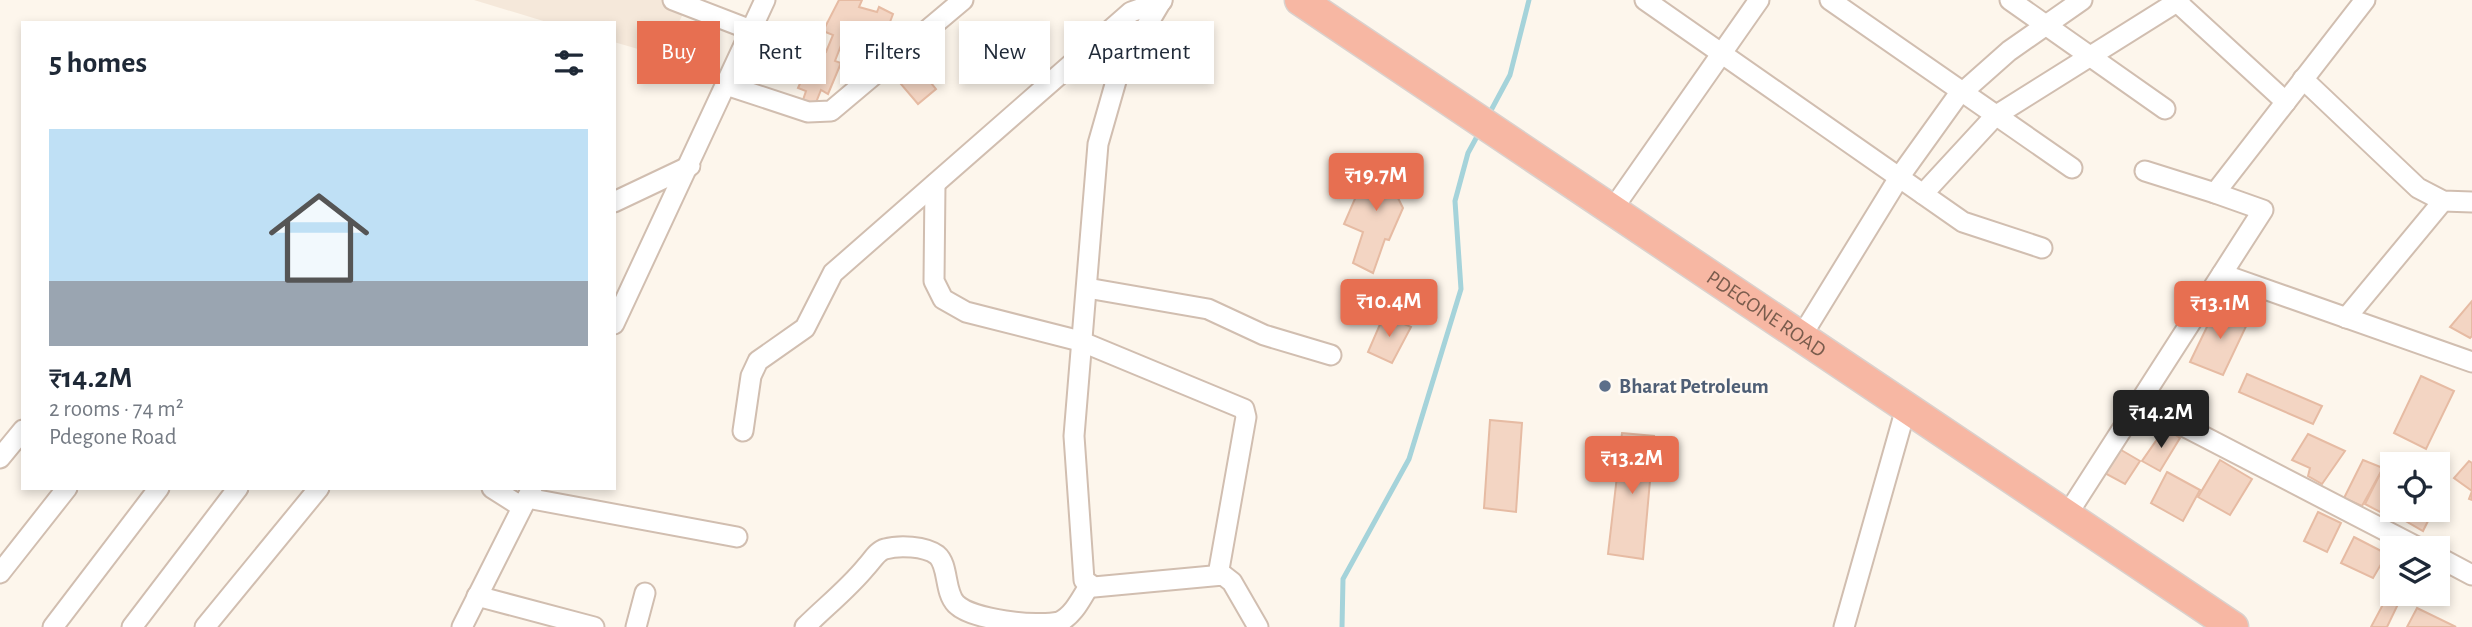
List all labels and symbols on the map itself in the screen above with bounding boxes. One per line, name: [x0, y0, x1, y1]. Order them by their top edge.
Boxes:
pin: ₹19.7M: [1319, 154, 1433, 213]
street label: PDEGONE ROAD: [1703, 267, 1829, 361]
pin: ₹10.4M: [1332, 280, 1446, 339]
pin: ₹13.1M: [2163, 282, 2277, 341]
place label: Bharat Petroleum: [1619, 376, 1769, 397]
marker: Bharat Petroleum: [1597, 378, 1613, 394]
pin: ₹14.2M: [2104, 391, 2218, 450]
pin: ₹13.2M: [1575, 436, 1689, 496]

